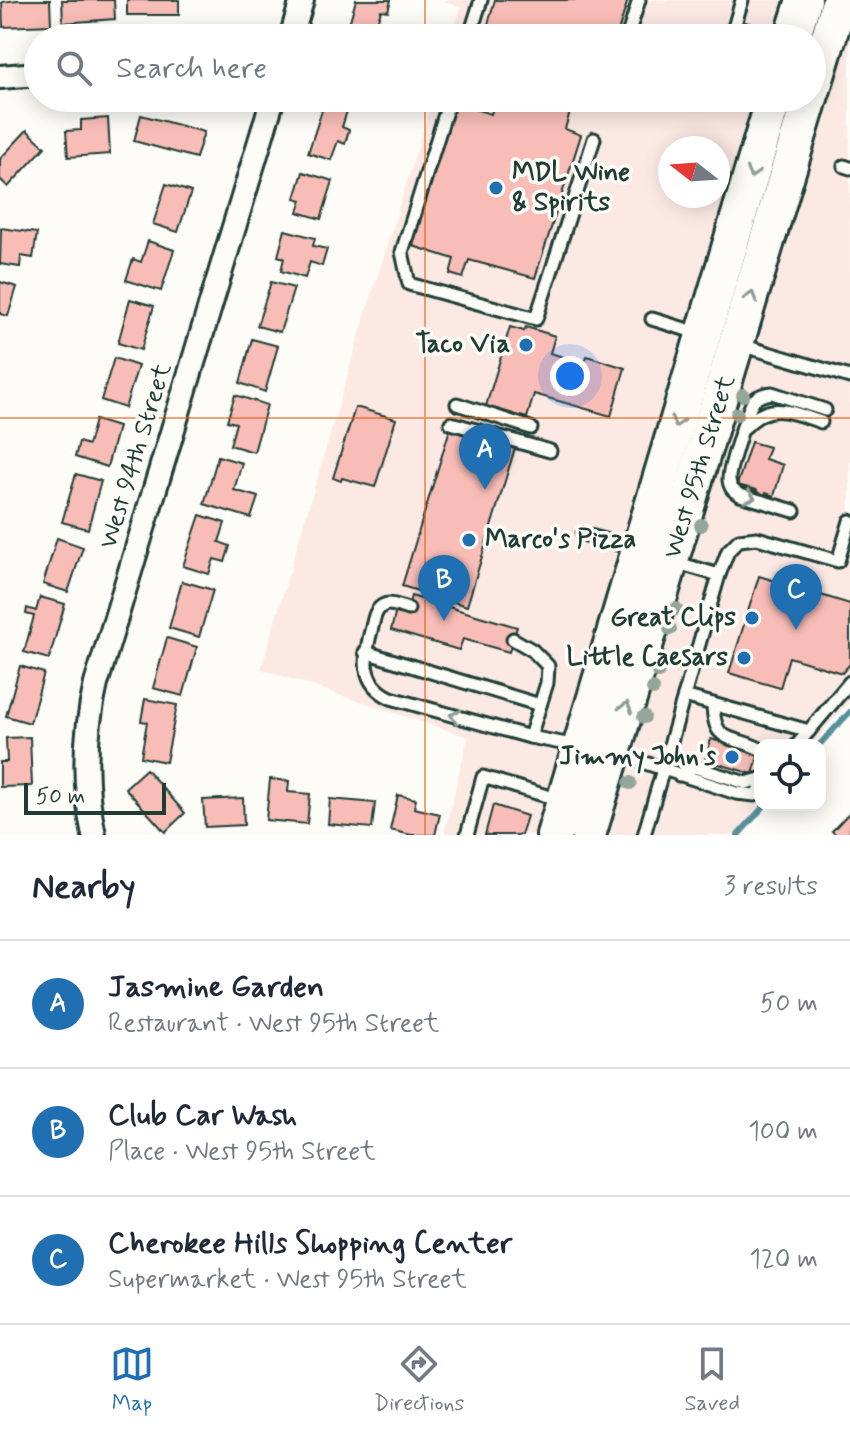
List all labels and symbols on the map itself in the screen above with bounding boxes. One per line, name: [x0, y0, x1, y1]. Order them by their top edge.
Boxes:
north arrow: [658, 136, 730, 208]
place label: MDL Wine & Spirits: [512, 156, 630, 220]
one-way arrow: [745, 165, 761, 179]
marker: MDL Wine & Spirits: [487, 179, 505, 197]
one-way arrow: [742, 291, 758, 304]
place label: Taco Via: [416, 328, 510, 362]
marker: Taco Via: [517, 336, 535, 354]
your location: [550, 356, 590, 396]
street label: West 94th Street: [92, 359, 180, 553]
street label: West 95th Street: [656, 371, 744, 563]
one-way arrow: [670, 414, 686, 428]
pin: A: [459, 424, 511, 490]
one-way arrow: [743, 488, 757, 504]
place label: Marco's Pizza: [485, 523, 636, 557]
marker: Marco's Pizza: [460, 531, 478, 549]
pin: B: [418, 555, 470, 621]
pin: C: [770, 564, 822, 630]
place label: Great Clips: [610, 601, 736, 635]
marker: Great Clips: [743, 609, 761, 627]
place label: Little Caesars: [567, 641, 728, 675]
marker: Little Caesars: [735, 649, 753, 667]
one-way arrow: [617, 700, 633, 714]
one-way arrow: [448, 708, 462, 725]
place label: Jimmy John's: [559, 740, 717, 774]
marker: Jimmy John's: [723, 748, 741, 766]
scale bar: [24, 779, 166, 815]

